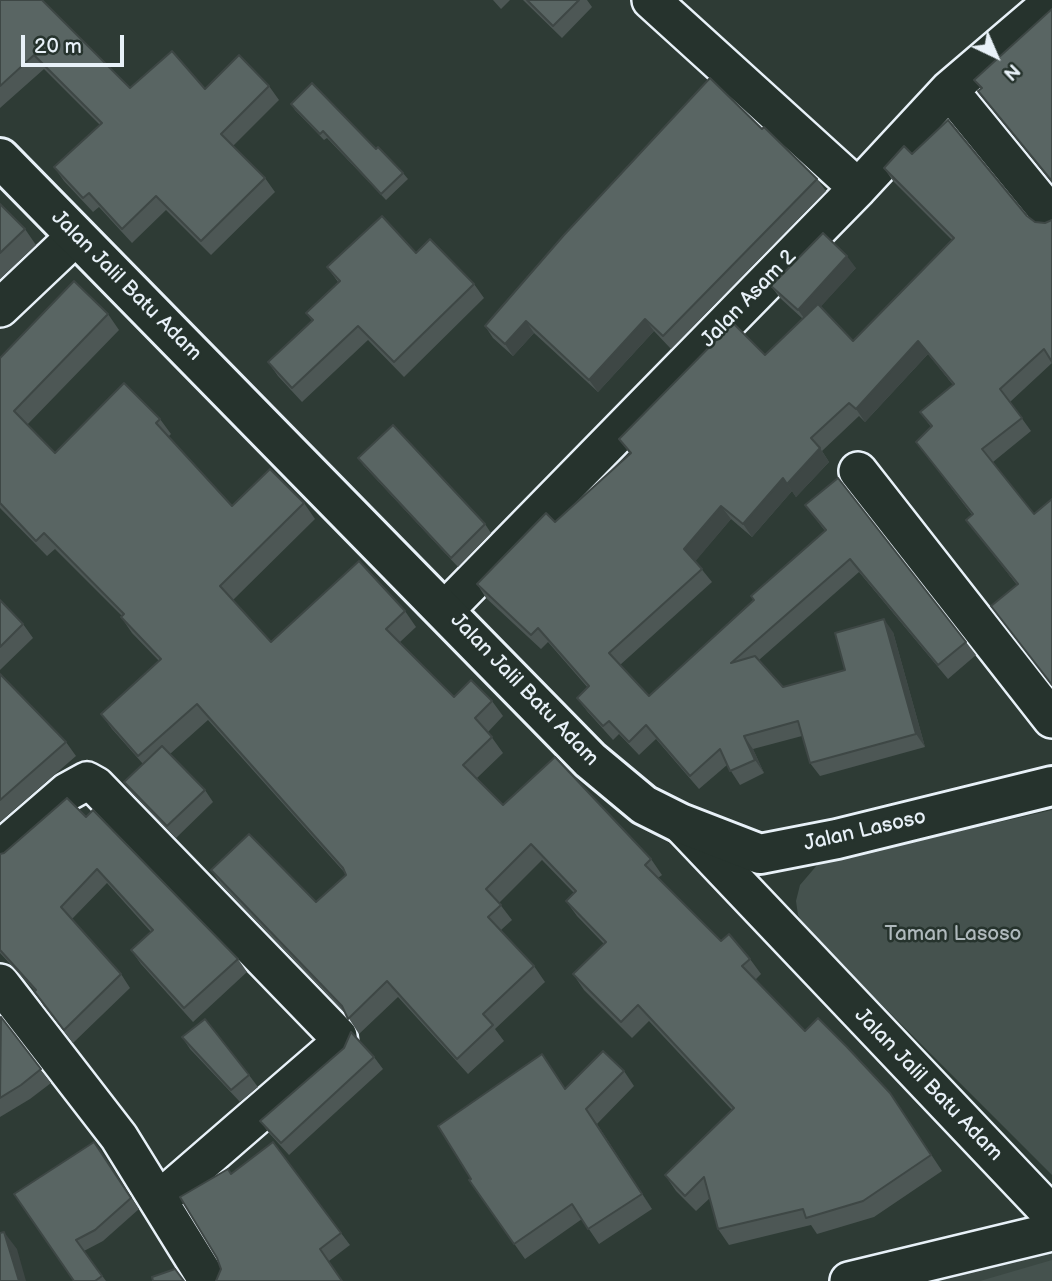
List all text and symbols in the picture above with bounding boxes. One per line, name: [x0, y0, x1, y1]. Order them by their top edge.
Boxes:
scale bar: [24, 21, 128, 65]
north arrow: [961, 21, 1031, 91]
text: 20 m: [34, 34, 82, 59]
text: N: [998, 58, 1024, 85]
street label: Jalan Jalil Batu Adam: [46, 206, 206, 366]
street label: Jalan Asam 2: [696, 245, 802, 353]
street label: Jalan Jalil Batu Adam: [445, 608, 603, 772]
street label: Jalan Lasoso: [802, 805, 928, 857]
park label: Taman Lasoso: [884, 922, 1022, 948]
street label: Jalan Jalil Batu Adam: [849, 1003, 1007, 1167]

